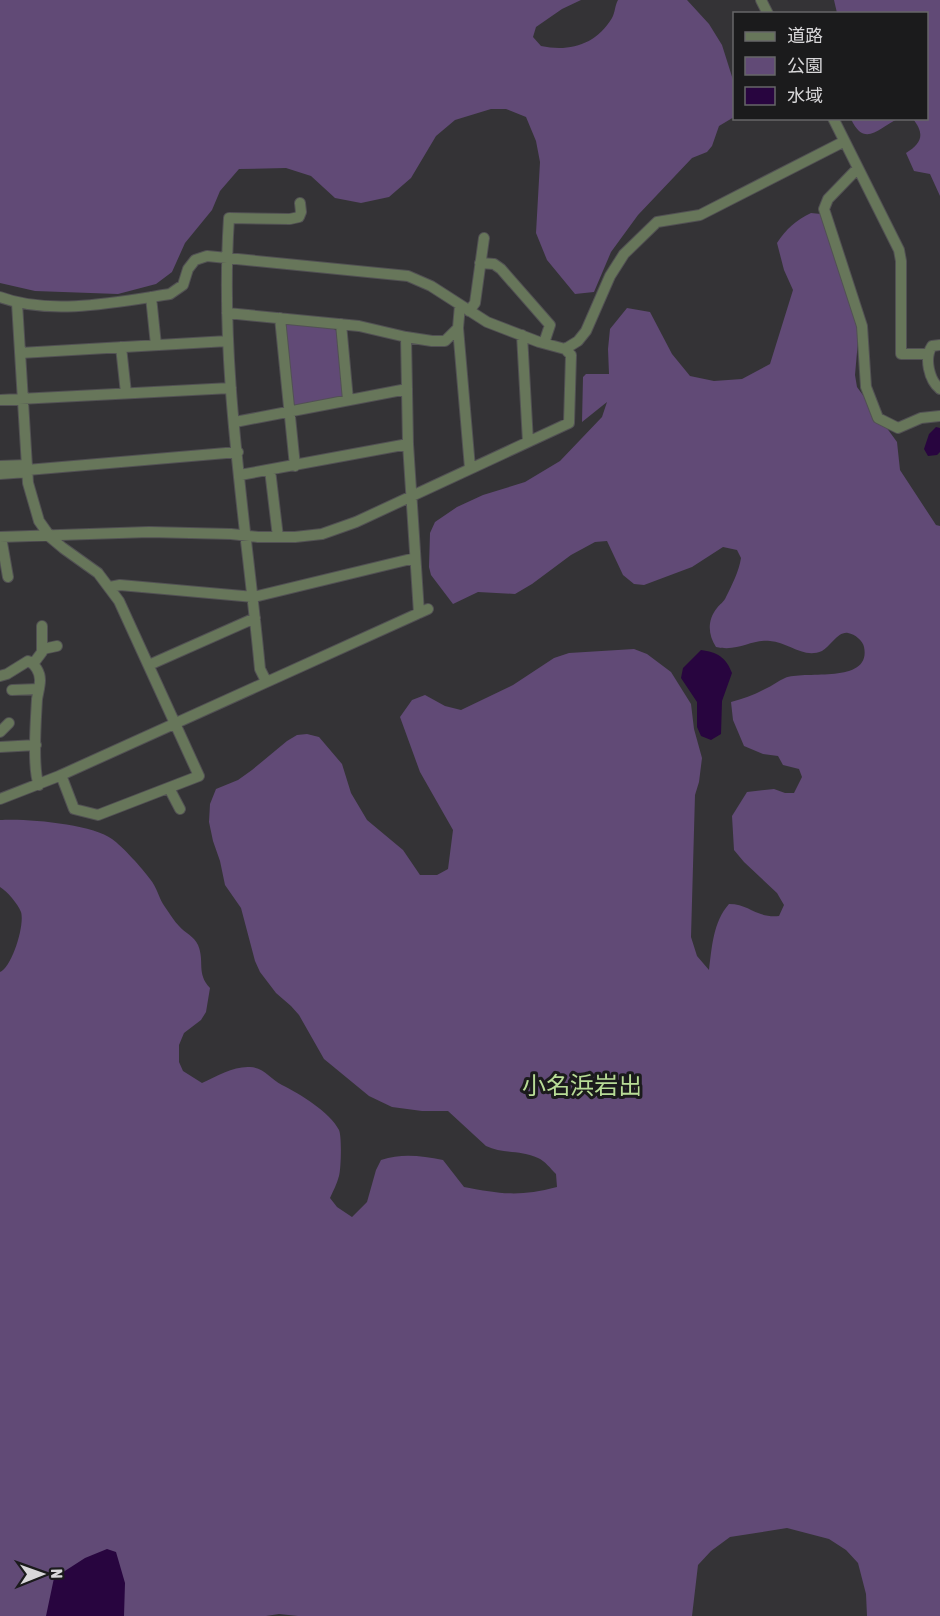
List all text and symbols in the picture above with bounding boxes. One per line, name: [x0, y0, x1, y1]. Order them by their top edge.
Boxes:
legend: [733, 12, 928, 120]
text: 道路: [787, 25, 823, 46]
text: 公園: [787, 55, 823, 76]
text: 水域: [787, 85, 823, 106]
district label: 小名浜岩出: [522, 1072, 642, 1099]
north arrow: [12, 1544, 72, 1604]
text: N: [48, 1569, 66, 1579]

